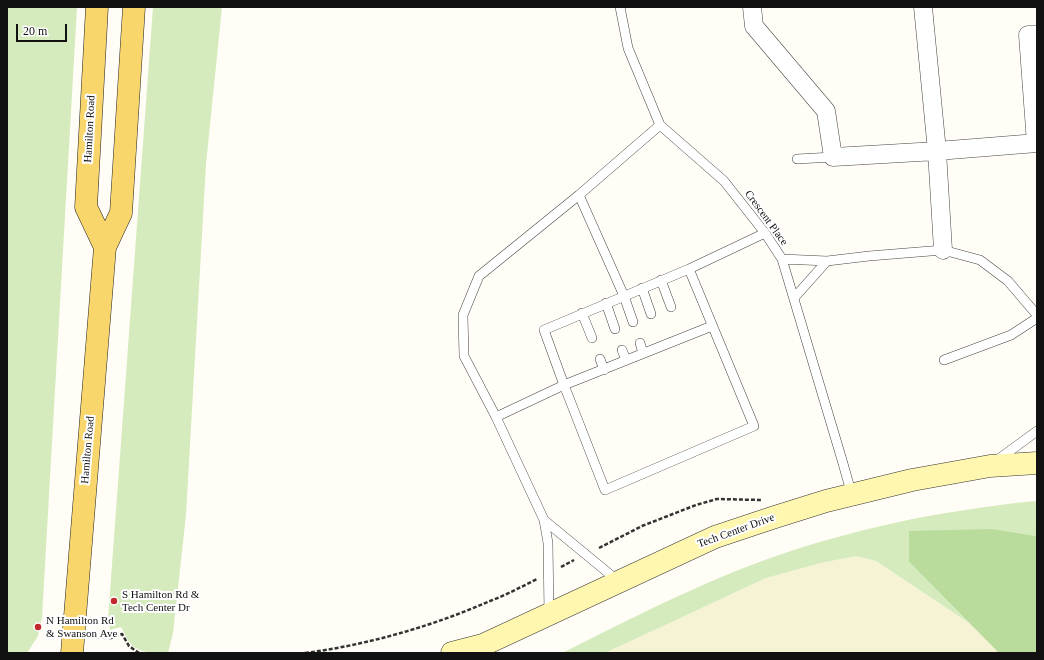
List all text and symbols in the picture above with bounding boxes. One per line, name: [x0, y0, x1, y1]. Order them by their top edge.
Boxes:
scale bar: [18, 16, 69, 42]
text: 20 m: [23, 24, 47, 38]
street label: Hamilton Road: [82, 95, 98, 163]
street label: Crescent Place: [742, 188, 790, 248]
street label: Hamilton Road: [78, 416, 98, 484]
street label: Tech Center Drive: [696, 511, 776, 551]
place label: S Hamilton Rd & Tech Center Dr: [122, 588, 199, 614]
marker: S Hamilton Rd & Tech Center Dr: [109, 596, 119, 606]
place label: N Hamilton Rd & Swanson Ave: [46, 614, 117, 640]
marker: N Hamilton Rd & Swanson Ave: [33, 622, 43, 632]

